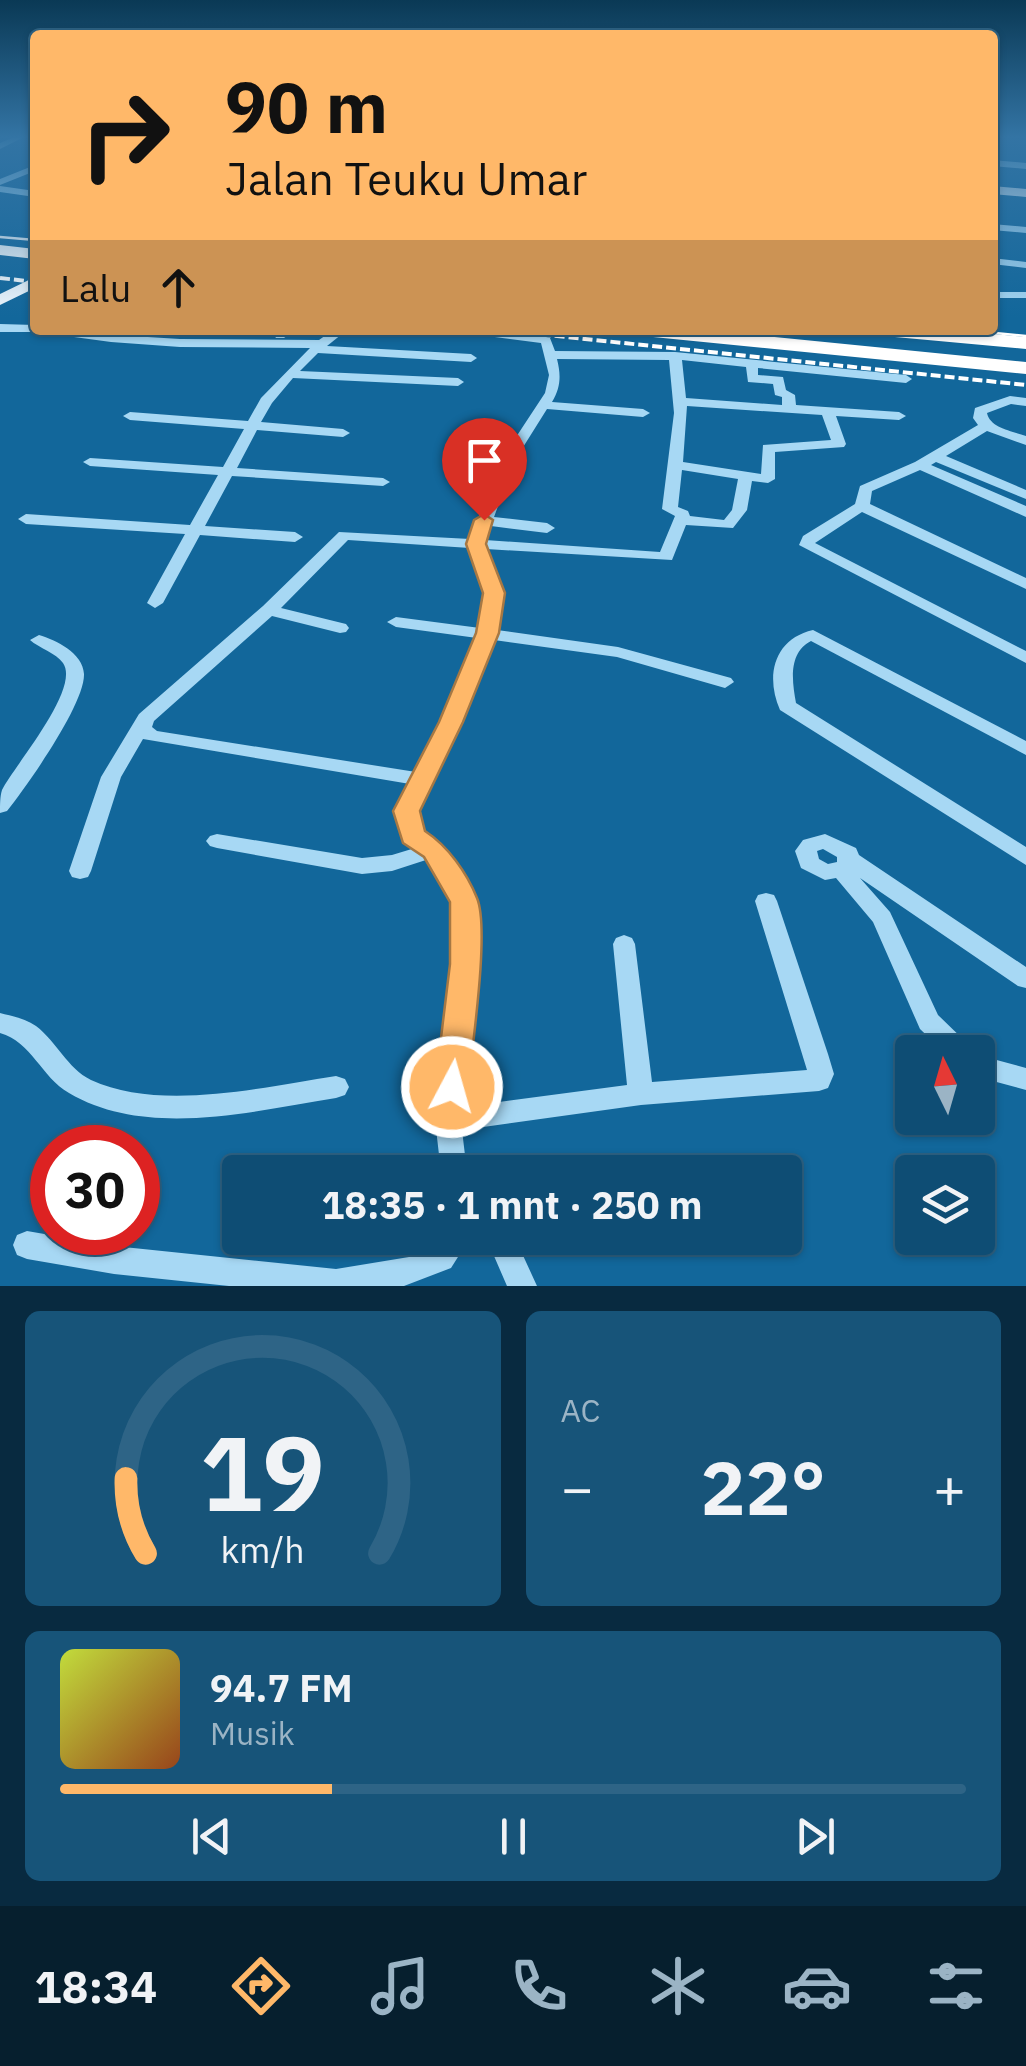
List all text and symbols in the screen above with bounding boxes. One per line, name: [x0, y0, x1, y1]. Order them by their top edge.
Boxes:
text: 90 m: [225, 61, 388, 152]
icon: right: [60, 70, 190, 200]
text: Jalan Teuku Umar: [225, 149, 587, 207]
icon: ahead: [151, 260, 206, 315]
text: Lalu: [60, 263, 131, 312]
pin: [442, 418, 527, 521]
icon: arrive: [457, 433, 512, 488]
position arrow: [400, 1035, 504, 1139]
north arrow: [895, 1035, 995, 1135]
map controls: [895, 1035, 995, 1255]
speed limit sign: 30: [30, 1125, 160, 1255]
button: layers: [895, 1155, 995, 1255]
text: 18:35 · 1 mnt · 250 m: [321, 1180, 703, 1229]
text: AC: [561, 1389, 600, 1431]
text: 19: [200, 1404, 325, 1540]
text: 22°: [701, 1438, 826, 1536]
text: −: [561, 1452, 594, 1523]
text: +: [933, 1452, 966, 1523]
text: km/h: [221, 1526, 305, 1573]
text: 94.7 FM: [210, 1663, 353, 1712]
text: Musik: [210, 1712, 295, 1754]
icon: previous: [184, 1809, 239, 1864]
icon: pause: [486, 1809, 541, 1864]
icon: next: [788, 1809, 843, 1864]
icon: directions: [226, 1951, 296, 2021]
icon: music: [365, 1951, 435, 2021]
icon: phone: [504, 1951, 574, 2021]
icon: climate: [643, 1951, 713, 2021]
icon: car: [782, 1951, 852, 2021]
icon: filters: [921, 1951, 991, 2021]
text: 18:34: [35, 1957, 157, 2015]

